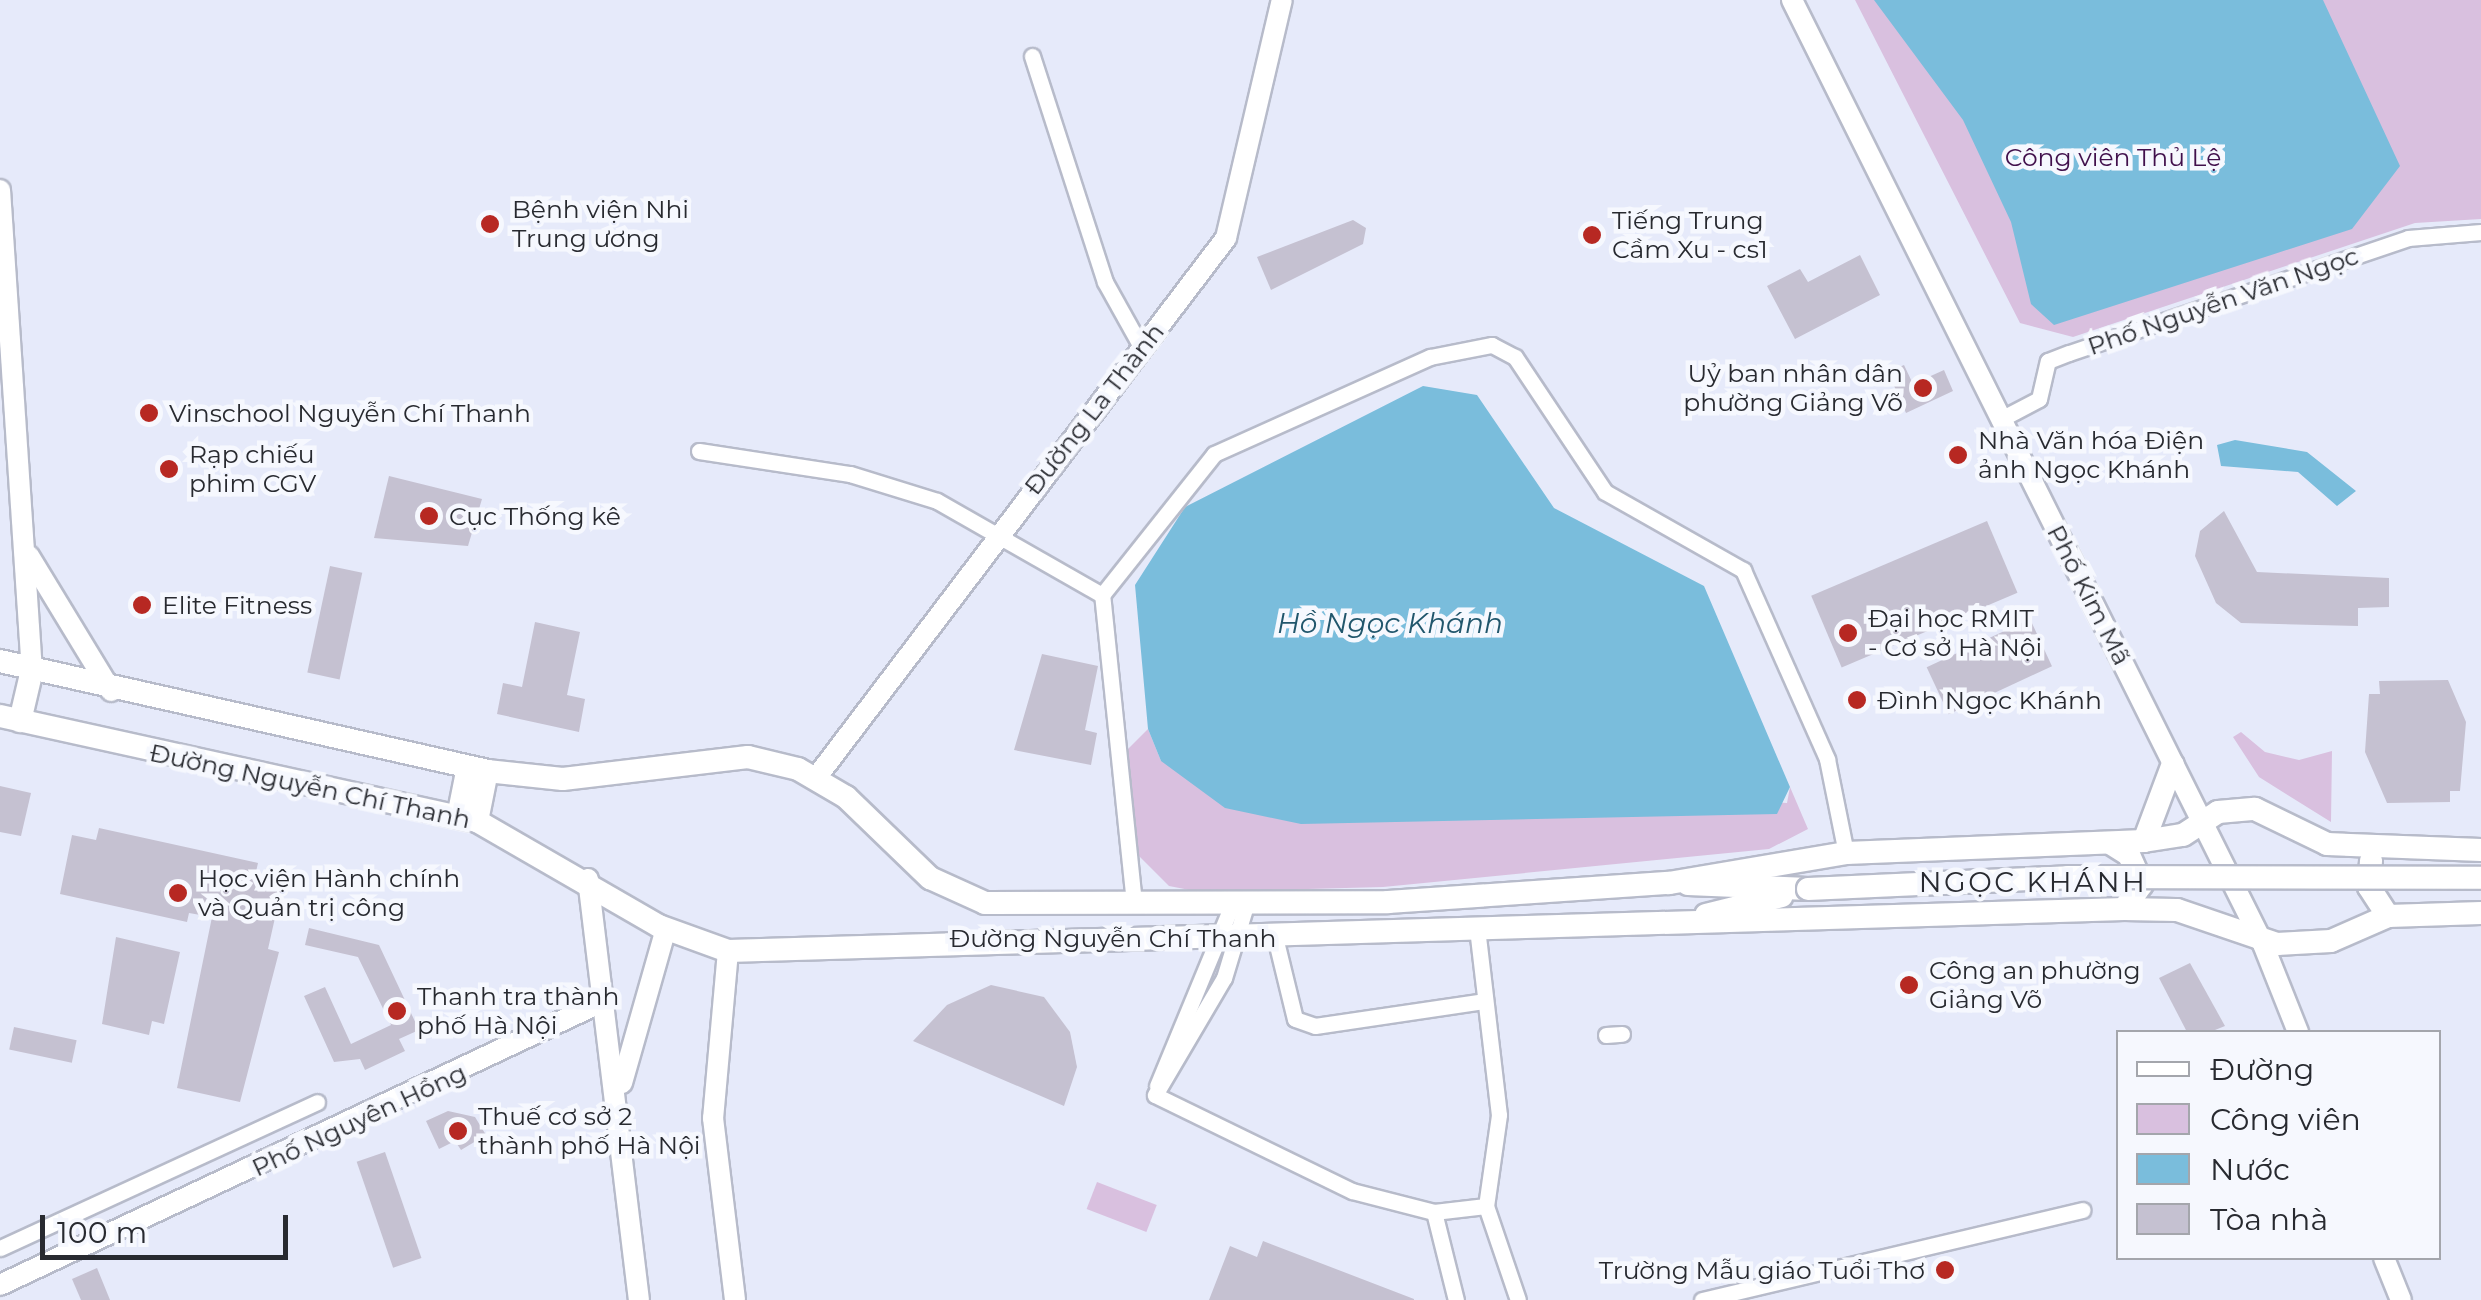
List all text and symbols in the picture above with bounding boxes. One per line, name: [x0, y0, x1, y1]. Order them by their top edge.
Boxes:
park label: Công viên Thủ Lệ: [2005, 142, 2221, 172]
place label: Bệnh viện Nhi Trung ương: [512, 195, 689, 254]
place label: Tiếng Trung Cầm Xu - cs1: [1612, 206, 1768, 265]
marker: Bệnh viện Nhi Trung ương: [477, 211, 503, 237]
marker: Tiếng Trung Cầm Xu - cs1: [1581, 224, 1603, 246]
street label: Phố Nguyễn Văn Ngọc: [2084, 241, 2362, 361]
street label: Đường La Thành: [1018, 317, 1170, 501]
place label: Uỷ ban nhân dân phường Giảng Võ: [1683, 359, 1903, 418]
marker: Uỷ ban nhân dân phường Giảng Võ: [1912, 377, 1934, 399]
place label: Vinschool Nguyễn Chí Thanh: [169, 398, 531, 428]
marker: Vinschool Nguyễn Chí Thanh: [138, 402, 160, 424]
place label: Nhà Văn hóa Điện ảnh Ngọc Khánh: [1978, 426, 2204, 485]
place label: Rạp chiếu phim CGV: [189, 440, 316, 499]
marker: Nhà Văn hóa Điện ảnh Ngọc Khánh: [1947, 444, 1969, 466]
marker: Rạp chiếu phim CGV: [158, 458, 180, 480]
place label: Cục Thống kê: [449, 501, 621, 531]
marker: Cục Thống kê: [418, 505, 440, 527]
street label: Phố Kim Mã: [2041, 520, 2137, 670]
place label: Elite Fitness: [162, 590, 312, 620]
marker: Elite Fitness: [131, 594, 153, 616]
place label: Đại học RMIT - Cơ sở Hà Nội: [1868, 604, 2042, 663]
water label: Hồ Ngọc Khánh: [1277, 606, 1503, 640]
marker: Đại học RMIT - Cơ sở Hà Nội: [1837, 622, 1859, 644]
place label: Đình Ngọc Khánh: [1877, 685, 2102, 715]
marker: Đình Ngọc Khánh: [1846, 689, 1868, 711]
street label: Đường Nguyễn Chí Thanh: [147, 737, 473, 835]
place label: Học viện Hành chính và Quản trị công: [198, 864, 460, 923]
district label: NGỌC KHÁNH: [1919, 865, 2147, 899]
marker: Học viện Hành chính và Quản trị công: [167, 882, 189, 904]
street label: Đường Nguyễn Chí Thanh: [949, 923, 1277, 953]
place label: Công an phường Giảng Võ: [1929, 956, 2141, 1015]
marker: Công an phường Giảng Võ: [1898, 974, 1920, 996]
place label: Thanh tra thành phố Hà Nội: [417, 982, 619, 1041]
marker: Thanh tra thành phố Hà Nội: [386, 1000, 408, 1022]
legend: [2116, 1030, 2441, 1260]
text: Đường: [2210, 1051, 2314, 1088]
street label: Phố Nguyên Hồng: [247, 1057, 471, 1183]
text: Công viên: [2210, 1101, 2361, 1138]
place label: Thuế cơ sở 2 thành phố Hà Nội: [478, 1102, 701, 1161]
marker: Thuế cơ sở 2 thành phố Hà Nội: [447, 1120, 469, 1142]
text: Nước: [2210, 1151, 2290, 1188]
scale bar: [45, 1195, 292, 1257]
text: Tòa nhà: [2210, 1201, 2328, 1238]
text: 100 m: [57, 1214, 147, 1251]
place label: Trường Mẫu giáo Tuổi Thơ: [1599, 1255, 1925, 1285]
marker: Trường Mẫu giáo Tuổi Thơ: [1934, 1259, 1956, 1281]

